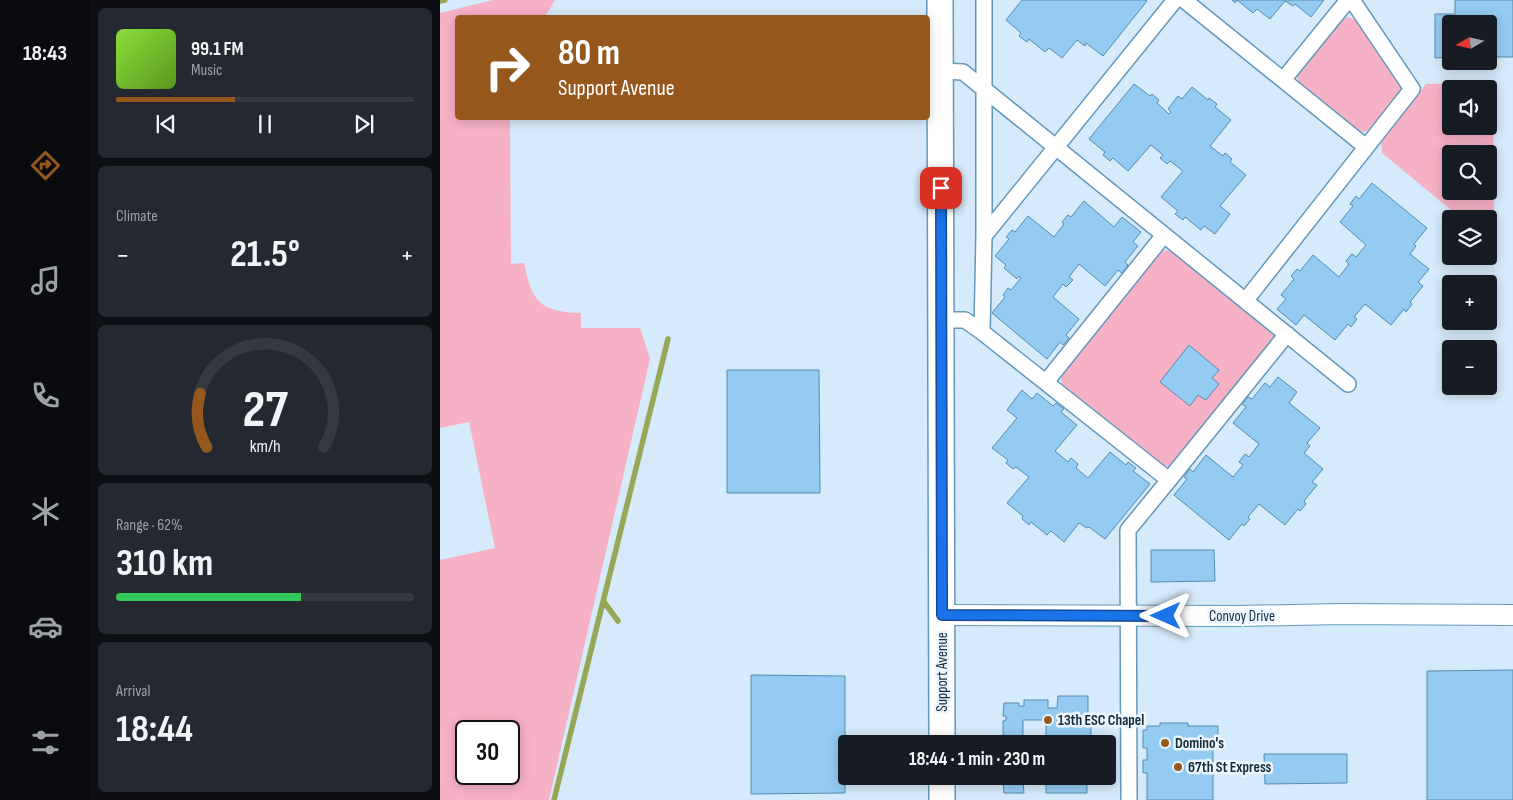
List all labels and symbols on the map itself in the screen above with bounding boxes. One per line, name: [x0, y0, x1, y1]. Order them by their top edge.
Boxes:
north arrow: [1442, 15, 1498, 70]
pin: [920, 167, 962, 209]
position arrow: [1139, 589, 1191, 641]
street label: Convoy Drive: [1209, 607, 1275, 626]
street label: Support Avenue: [933, 632, 952, 712]
place label: 13th ESC Chapel: [1058, 711, 1144, 730]
marker: 13th ESC Chapel: [1042, 714, 1054, 726]
speed limit sign: 30: [455, 720, 520, 785]
place label: Domino's: [1175, 734, 1224, 753]
marker: Domino's: [1159, 737, 1171, 749]
place label: 67th St Express: [1188, 758, 1272, 777]
marker: 67th St Express: [1172, 761, 1184, 773]

